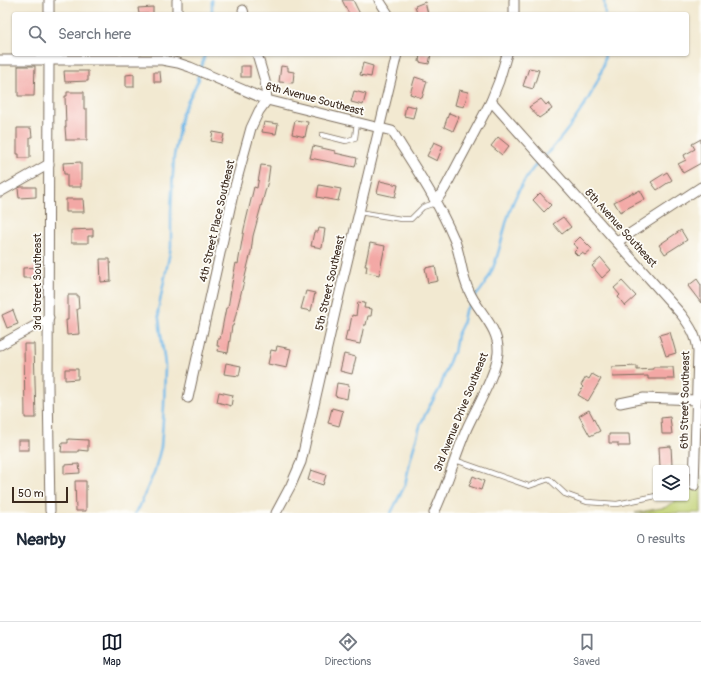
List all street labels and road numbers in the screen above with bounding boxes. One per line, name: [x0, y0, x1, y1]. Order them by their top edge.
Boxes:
street label: 8th Avenue Southeast: [265, 80, 366, 119]
street label: 4th Street Place Southeast: [197, 158, 238, 283]
street label: 8th Avenue Southeast: [582, 186, 660, 270]
street label: 3rd Street Southeast: [31, 233, 44, 331]
street label: 5th Street Southeast: [313, 233, 347, 332]
street label: 3rd Avenue Drive Southeast: [431, 350, 491, 473]
street label: 6th Street Southeast: [678, 350, 692, 449]

